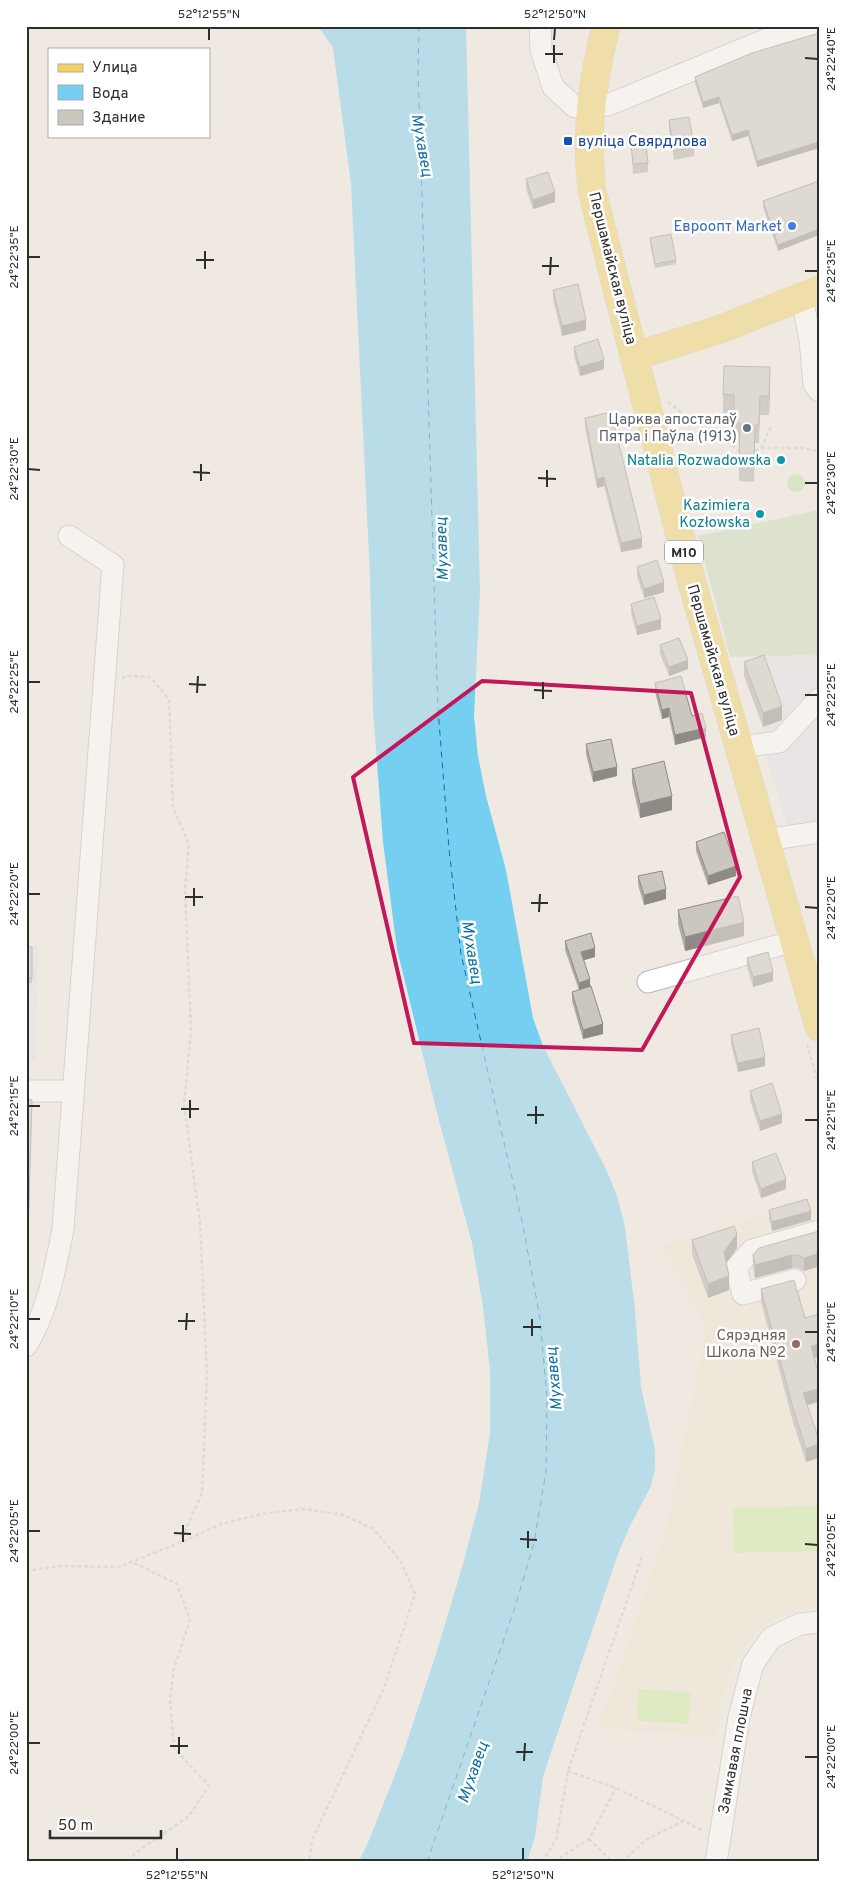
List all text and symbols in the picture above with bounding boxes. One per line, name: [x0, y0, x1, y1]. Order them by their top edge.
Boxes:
text: 52°12'55"N: [178, 7, 240, 23]
text: 52°12'50"N: [524, 7, 586, 23]
text: 24°22'40"E: [824, 27, 840, 91]
legend: [48, 48, 210, 138]
text: Улица: [92, 59, 137, 78]
text: Вода: [92, 85, 128, 104]
text: Здание: [92, 109, 145, 128]
water label: Мухавец: [406, 112, 436, 179]
place label: вуліца Свярдлова: [578, 133, 707, 152]
marker: вуліца Свярдлова: [562, 135, 574, 147]
street label: Першамайская вуліца: [583, 190, 640, 347]
place label: Евроопт Market: [673, 218, 782, 237]
marker: Евроопт Market: [786, 220, 798, 232]
text: 24°22'35"E: [7, 225, 23, 289]
text: 24°22'35"E: [824, 239, 840, 303]
place label: Царква апосталаў Пятра і Паўла (1913): [599, 411, 737, 447]
marker: Царква апосталаў Пятра і Паўла (1913): [741, 422, 753, 434]
text: 24°22'30"E: [7, 437, 23, 501]
text: 24°22'30"E: [824, 451, 840, 515]
place label: Natalia Rozwadowska: [627, 452, 771, 471]
marker: Natalia Rozwadowska: [775, 454, 787, 466]
place label: Kazimiera Kozłowska: [679, 497, 750, 533]
marker: Kazimiera Kozłowska: [754, 508, 766, 520]
water label: Мухавец: [432, 516, 454, 581]
road number: М10: [665, 540, 703, 564]
street label: Першамайская вуліца: [682, 582, 743, 738]
text: 24°22'25"E: [7, 650, 23, 714]
text: 24°22'25"E: [824, 663, 840, 727]
text: 24°22'20"E: [7, 862, 23, 926]
text: 24°22'20"E: [824, 876, 840, 940]
water label: Мухавец: [456, 919, 486, 986]
text: 24°22'15"E: [7, 1076, 23, 1136]
text: 24°22'15"E: [824, 1090, 840, 1150]
text: 24°22'10"E: [7, 1288, 23, 1350]
text: 24°22'10"E: [824, 1301, 840, 1363]
place label: Сярэдняя Школа №2: [706, 1327, 786, 1363]
marker: Сярэдняя Школа №2: [790, 1338, 802, 1350]
water label: Мухавец: [542, 1346, 568, 1411]
text: 24°22'05"E: [7, 1499, 23, 1563]
text: 24°22'05"E: [824, 1513, 840, 1577]
street label: Замкавая плошча: [715, 1687, 758, 1816]
text: 24°22'00"E: [7, 1711, 23, 1775]
text: 24°22'00"E: [824, 1725, 840, 1789]
water label: Мухавец: [454, 1739, 494, 1806]
scale bar: [50, 1808, 161, 1840]
text: 50 m: [58, 1817, 93, 1836]
text: 52°12'55"N: [146, 1868, 208, 1884]
text: 52°12'50"N: [492, 1868, 554, 1884]

